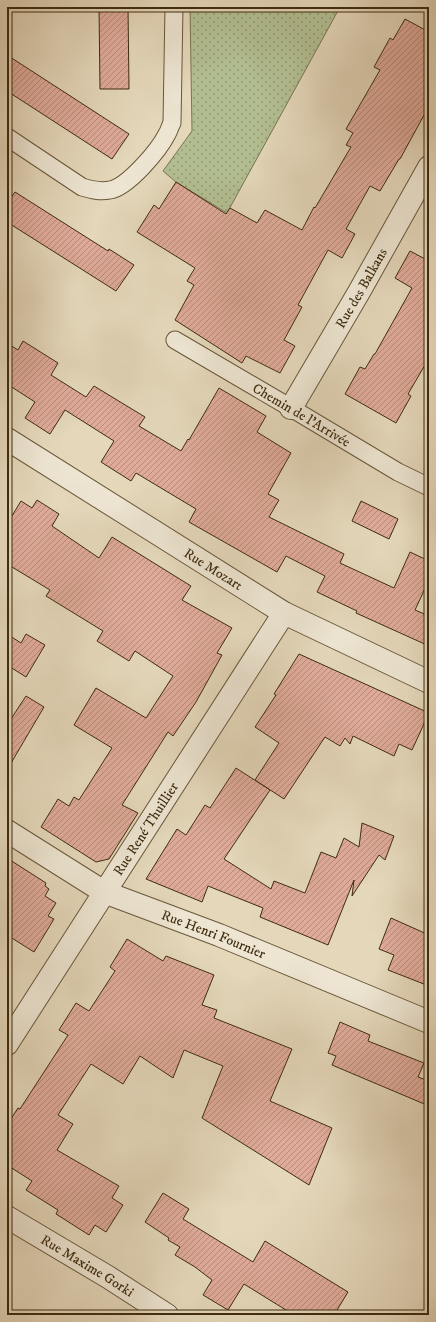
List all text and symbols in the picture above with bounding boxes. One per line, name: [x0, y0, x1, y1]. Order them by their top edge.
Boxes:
street label: Rue des Balkans: [332, 245, 392, 332]
street label: Chemin de l'Arrivée: [249, 379, 354, 452]
street label: Rue Mozart: [180, 544, 246, 595]
street label: Rue René Thuillier: [110, 779, 183, 879]
street label: Rue Henri Fournier: [159, 906, 269, 964]
street label: Rue Maxime Gorki: [37, 1231, 137, 1302]

